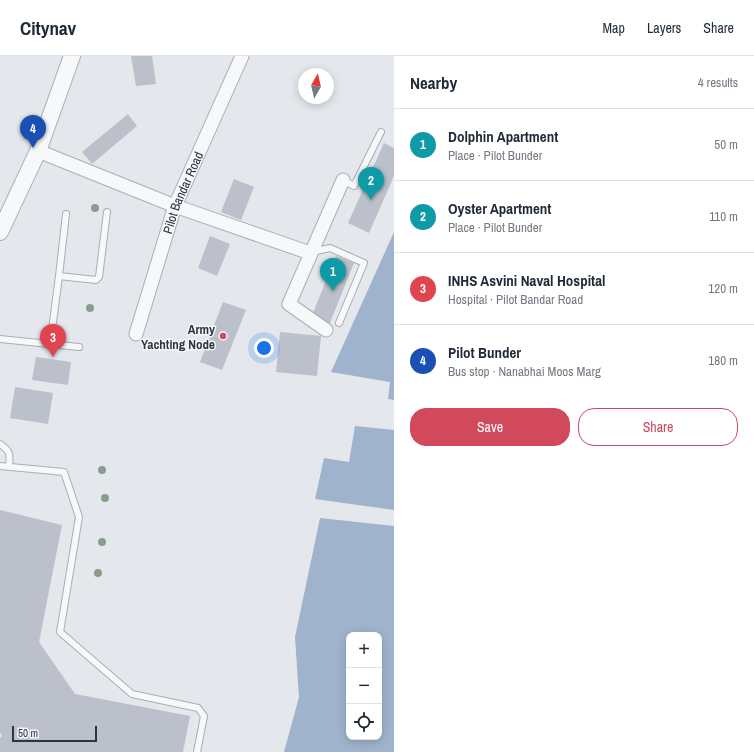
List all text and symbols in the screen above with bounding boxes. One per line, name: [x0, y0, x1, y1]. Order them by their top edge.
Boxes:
text: Citynav: [20, 15, 76, 41]
text: Map: [603, 19, 625, 37]
text: Layers: [647, 19, 681, 37]
text: Share: [703, 19, 734, 37]
north arrow: [298, 68, 334, 104]
text: Nearby: [410, 71, 457, 94]
text: 4 results: [698, 74, 738, 91]
pin: 4: [20, 115, 46, 148]
text: Dolphin Apartment: [448, 126, 558, 147]
text: 1: [420, 136, 426, 153]
text: 50 m: [714, 136, 738, 153]
text: Place · Pilot Bunder: [448, 147, 542, 164]
street label: Pilot Bandar Road: [159, 149, 207, 236]
pin: 2: [358, 167, 384, 200]
text: Oyster Apartment: [448, 198, 551, 219]
text: 2: [420, 208, 426, 225]
text: 110 m: [709, 208, 738, 225]
text: Place · Pilot Bunder: [448, 219, 542, 236]
pin: 1: [320, 258, 346, 291]
text: INHS Asvini Naval Hospital: [448, 270, 605, 291]
text: 3: [420, 280, 426, 297]
text: 120 m: [708, 280, 738, 297]
text: Hospital · Pilot Bandar Road: [448, 291, 583, 308]
place label: Army Yachting Node: [141, 321, 215, 353]
pin: 3: [40, 324, 66, 357]
marker: Army Yachting Node: [218, 331, 228, 341]
your location: [254, 338, 274, 358]
text: Pilot Bunder: [448, 342, 521, 363]
text: 4: [420, 352, 426, 369]
text: 180 m: [708, 352, 738, 369]
text: Bus stop · Nanabhai Moos Marg: [448, 363, 601, 380]
button: Save: [410, 408, 570, 446]
button: Share: [578, 408, 738, 446]
map controls: [346, 632, 382, 740]
button: +: [346, 632, 382, 668]
button: −: [346, 668, 382, 704]
button: locate: [346, 704, 382, 740]
scale bar: [12, 724, 97, 743]
text: 50 m: [18, 726, 38, 740]

